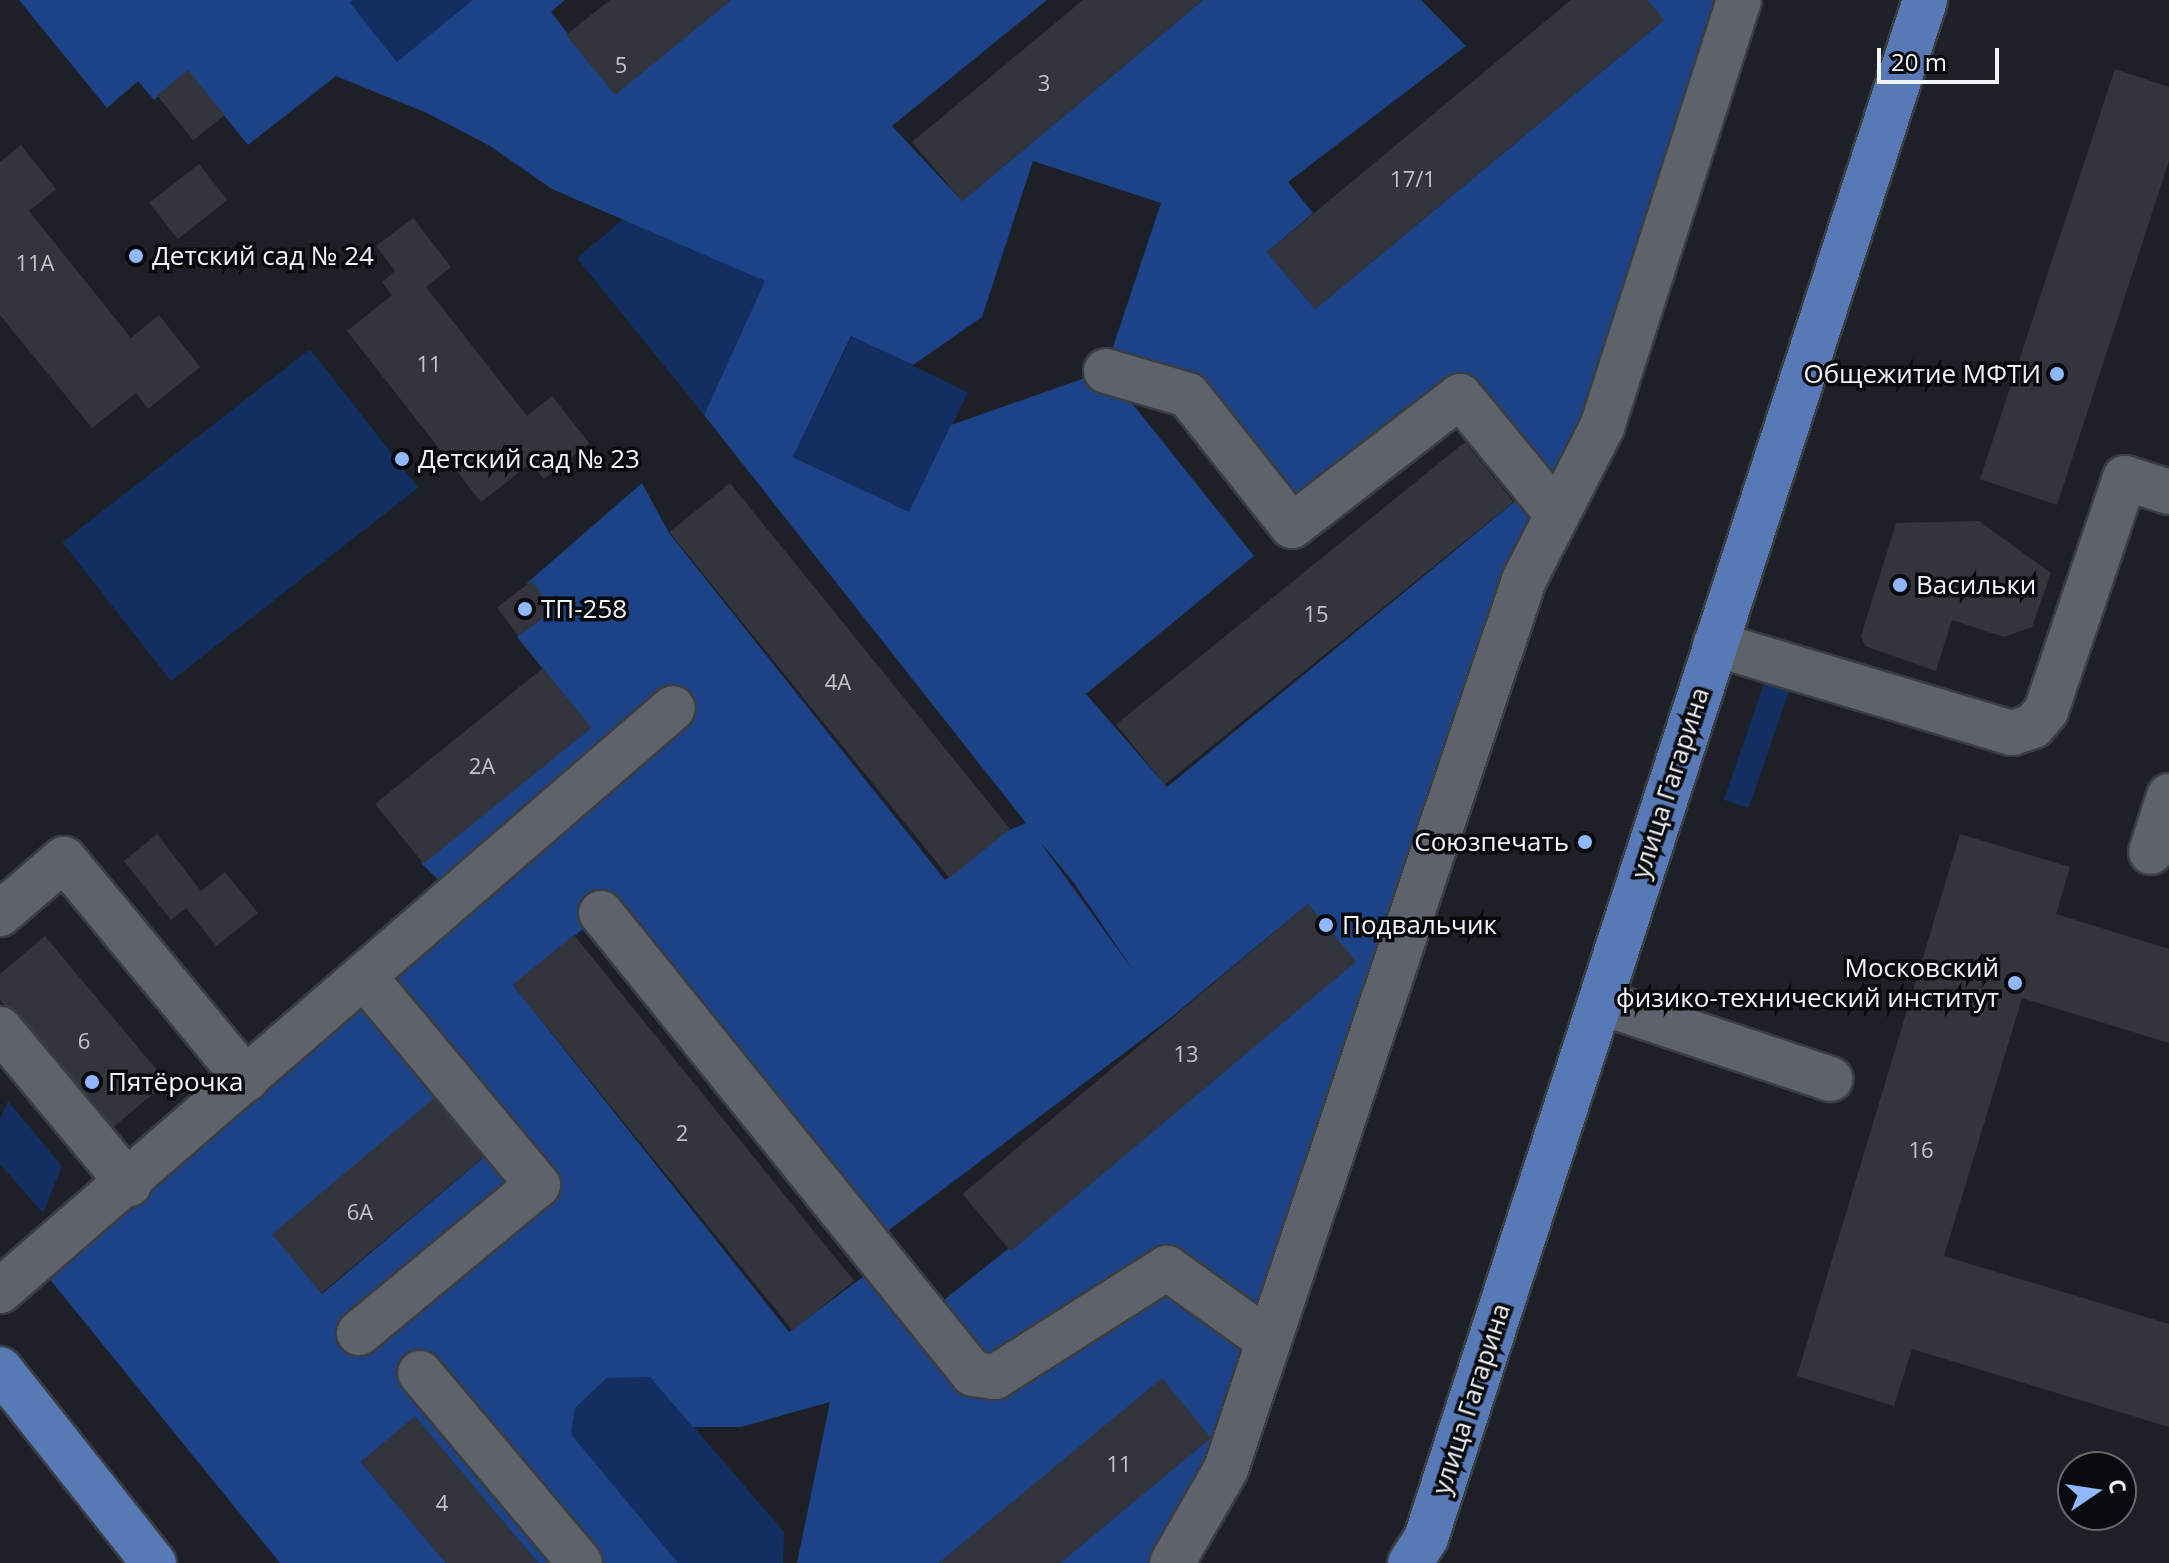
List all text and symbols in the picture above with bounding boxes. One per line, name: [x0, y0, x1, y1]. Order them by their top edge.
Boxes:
scale bar: [1881, 32, 2003, 82]
text: 20 m: [1891, 45, 1947, 78]
house number: 5: [615, 52, 627, 78]
house number: 3: [1038, 70, 1050, 96]
house number: 17/1: [1390, 166, 1436, 192]
place label: Детский сад № 24: [152, 240, 374, 272]
marker: Детский сад № 24: [127, 247, 145, 265]
house number: 11А: [15, 250, 55, 276]
house number: 11: [416, 351, 442, 377]
place label: Общежитие МФТИ: [1803, 358, 2041, 390]
marker: Общежитие МФТИ: [2048, 365, 2066, 383]
place label: Детский сад № 23: [418, 443, 640, 475]
marker: Детский сад № 23: [393, 450, 411, 468]
place label: Васильки: [1916, 569, 2036, 601]
marker: Васильки: [1891, 576, 1909, 594]
place label: ТП-258: [541, 593, 627, 625]
marker: ТП-258: [516, 600, 534, 618]
house number: 15: [1303, 601, 1329, 627]
house number: 4А: [825, 669, 851, 695]
street label: улица Гагарина: [1624, 684, 1716, 882]
house number: 2А: [469, 753, 495, 779]
place label: Союзпечать: [1414, 826, 1569, 858]
marker: Союзпечать: [1576, 833, 1594, 851]
place label: Подвальчик: [1342, 909, 1497, 941]
marker: Подвальчик: [1317, 916, 1335, 934]
place label: Московский физико-технический институт: [1616, 952, 1999, 1014]
marker: Московский физико-технический институт: [2006, 974, 2024, 992]
house number: 6: [78, 1028, 90, 1054]
house number: 13: [1173, 1041, 1199, 1067]
place label: Пятёрочка: [108, 1066, 243, 1098]
marker: Пятёрочка: [83, 1073, 101, 1091]
house number: 2: [676, 1120, 688, 1146]
house number: 16: [1908, 1137, 1934, 1163]
house number: 6А: [347, 1199, 373, 1225]
street label: улица Гагарина: [1425, 1300, 1517, 1498]
house number: 11: [1106, 1451, 1132, 1477]
north arrow: [2057, 1451, 2137, 1531]
text: С: [2102, 1476, 2135, 1496]
house number: 4: [436, 1490, 448, 1516]

